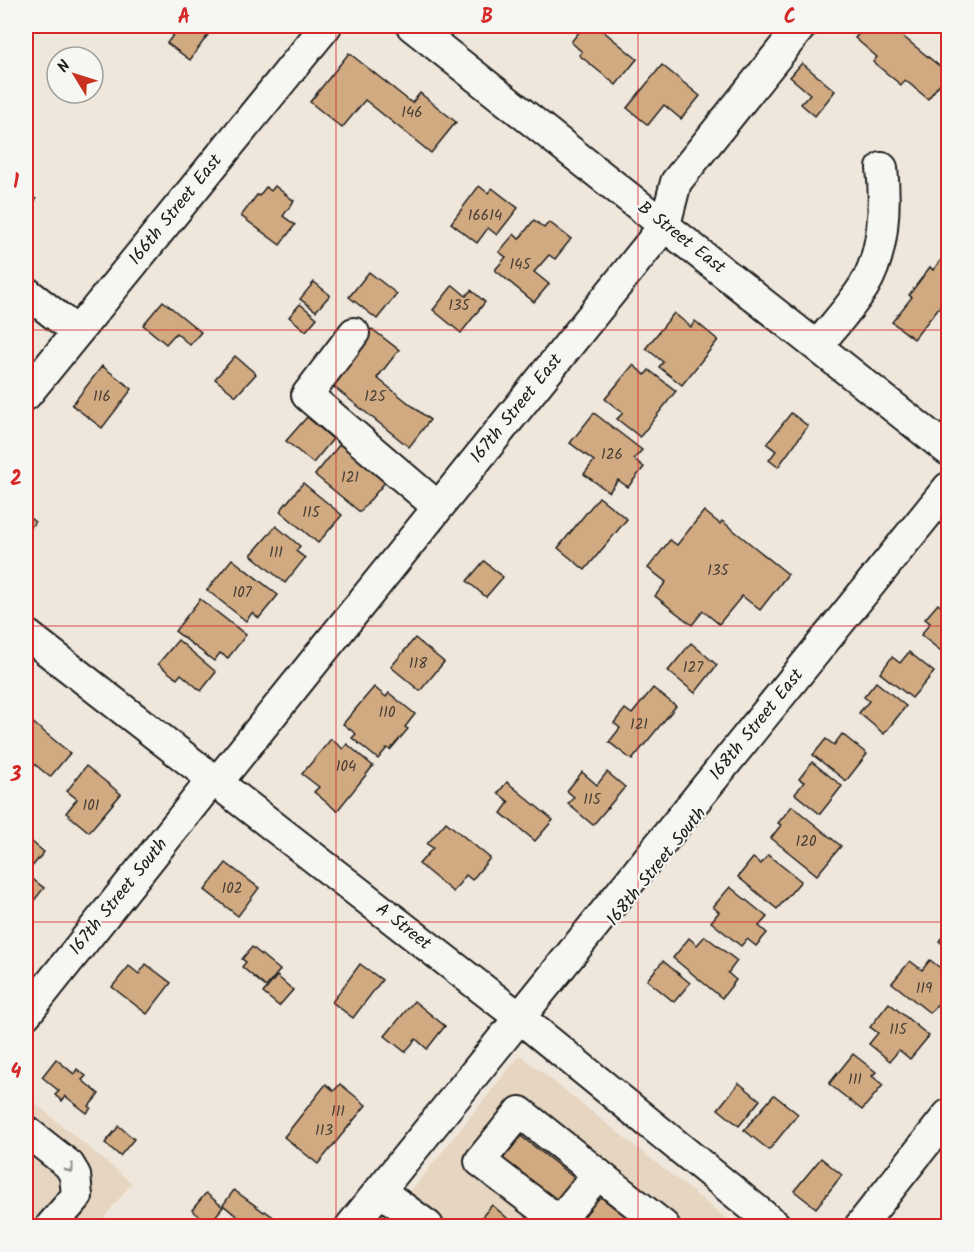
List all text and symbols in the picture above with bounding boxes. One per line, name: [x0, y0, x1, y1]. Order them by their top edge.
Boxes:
text: A: [178, 2, 190, 34]
text: B: [481, 2, 493, 34]
text: C: [784, 2, 796, 34]
north arrow: [45, 45, 105, 105]
text: N: [51, 55, 77, 78]
house number: 146: [401, 101, 423, 125]
street label: 166th Street East: [122, 147, 231, 272]
text: 1: [13, 167, 19, 199]
street label: B Street East: [631, 194, 732, 282]
house number: 16614: [468, 204, 502, 228]
house number: 145: [509, 253, 531, 277]
house number: 135: [448, 294, 471, 318]
street label: 167th Street East: [463, 347, 571, 470]
house number: 116: [93, 385, 111, 409]
house number: 125: [364, 385, 387, 409]
house number: 126: [601, 443, 623, 467]
text: 2: [10, 464, 22, 496]
house number: 121: [341, 466, 359, 490]
house number: 115: [302, 501, 321, 525]
house number: 111: [269, 541, 283, 565]
house number: 135: [707, 559, 730, 583]
house number: 107: [232, 581, 253, 605]
house number: 118: [409, 652, 428, 676]
house number: 127: [683, 656, 704, 680]
street label: 168th Street East: [703, 662, 812, 787]
house number: 110: [379, 701, 396, 725]
house number: 121: [630, 713, 648, 737]
house number: 104: [336, 755, 356, 779]
text: 3: [10, 760, 22, 792]
house number: 115: [583, 788, 602, 812]
house number: 101: [83, 794, 100, 818]
street label: 168th Street South: [600, 801, 714, 933]
house number: 120: [796, 830, 817, 854]
street label: 167th Street South: [63, 832, 175, 962]
house number: 102: [222, 877, 242, 901]
street label: A Street: [369, 896, 438, 959]
house number: 119: [916, 977, 933, 1001]
house number: 115: [889, 1018, 908, 1042]
text: 4: [11, 1057, 22, 1089]
house number: 111: [848, 1068, 862, 1092]
house number: 111: [331, 1100, 345, 1124]
house number: 113: [315, 1119, 333, 1143]
one-way arrow: [62, 1162, 73, 1173]

